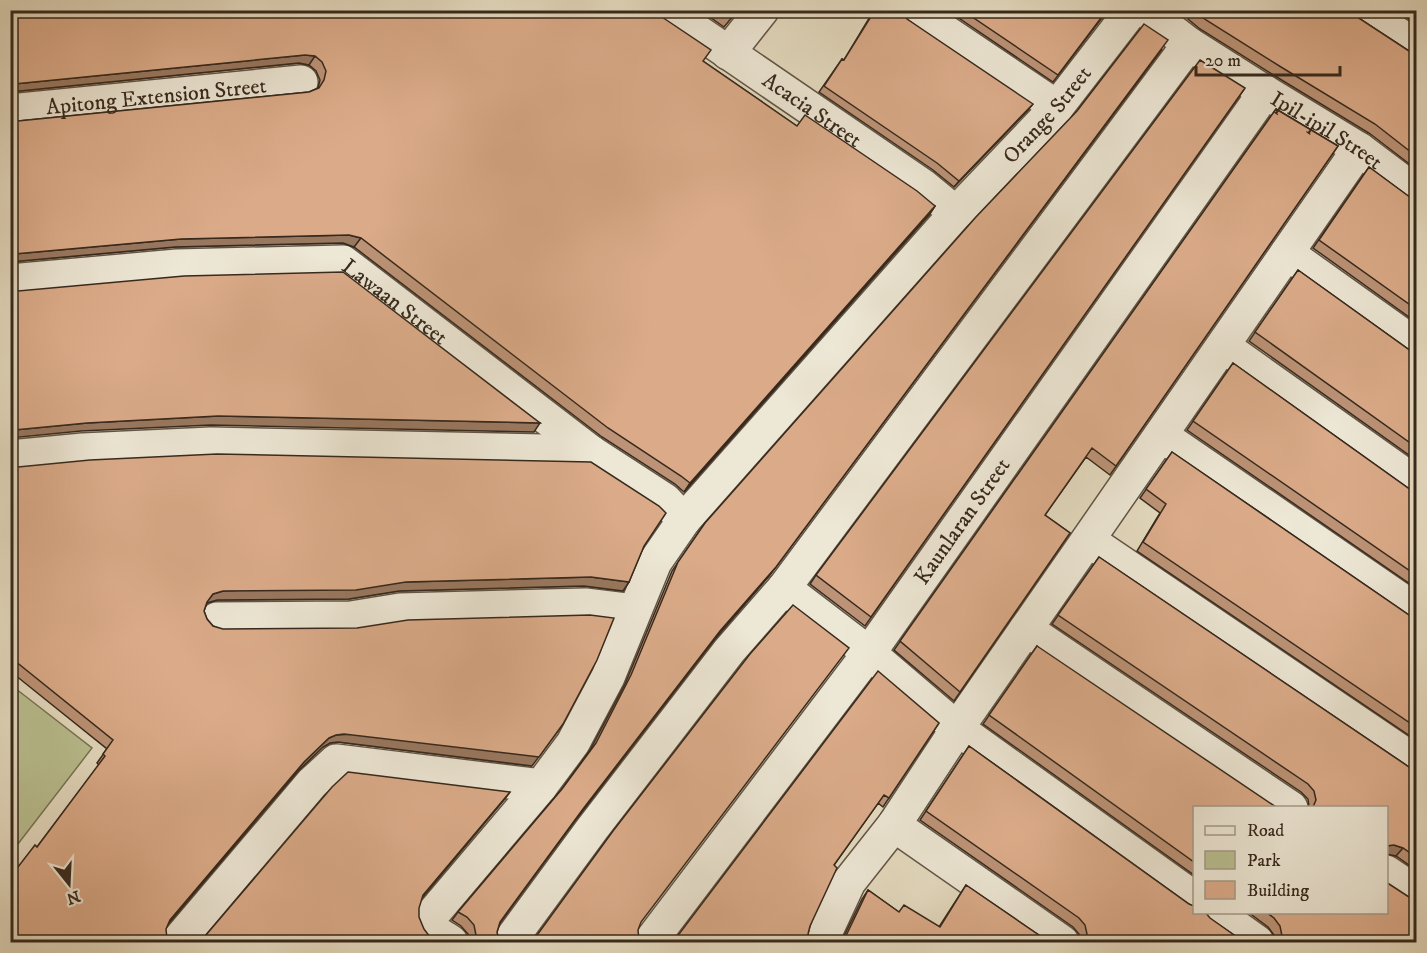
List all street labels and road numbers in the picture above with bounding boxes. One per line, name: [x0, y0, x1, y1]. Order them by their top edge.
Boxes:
street label: Orange Street: [997, 61, 1097, 169]
street label: Acacia Street: [757, 67, 867, 153]
street label: Apitong Extension Street: [45, 72, 268, 121]
street label: Ipil-ipil Street: [1266, 85, 1388, 175]
street label: Lawaan Street: [337, 253, 453, 351]
street label: Kaunlaran Street: [908, 453, 1016, 590]

